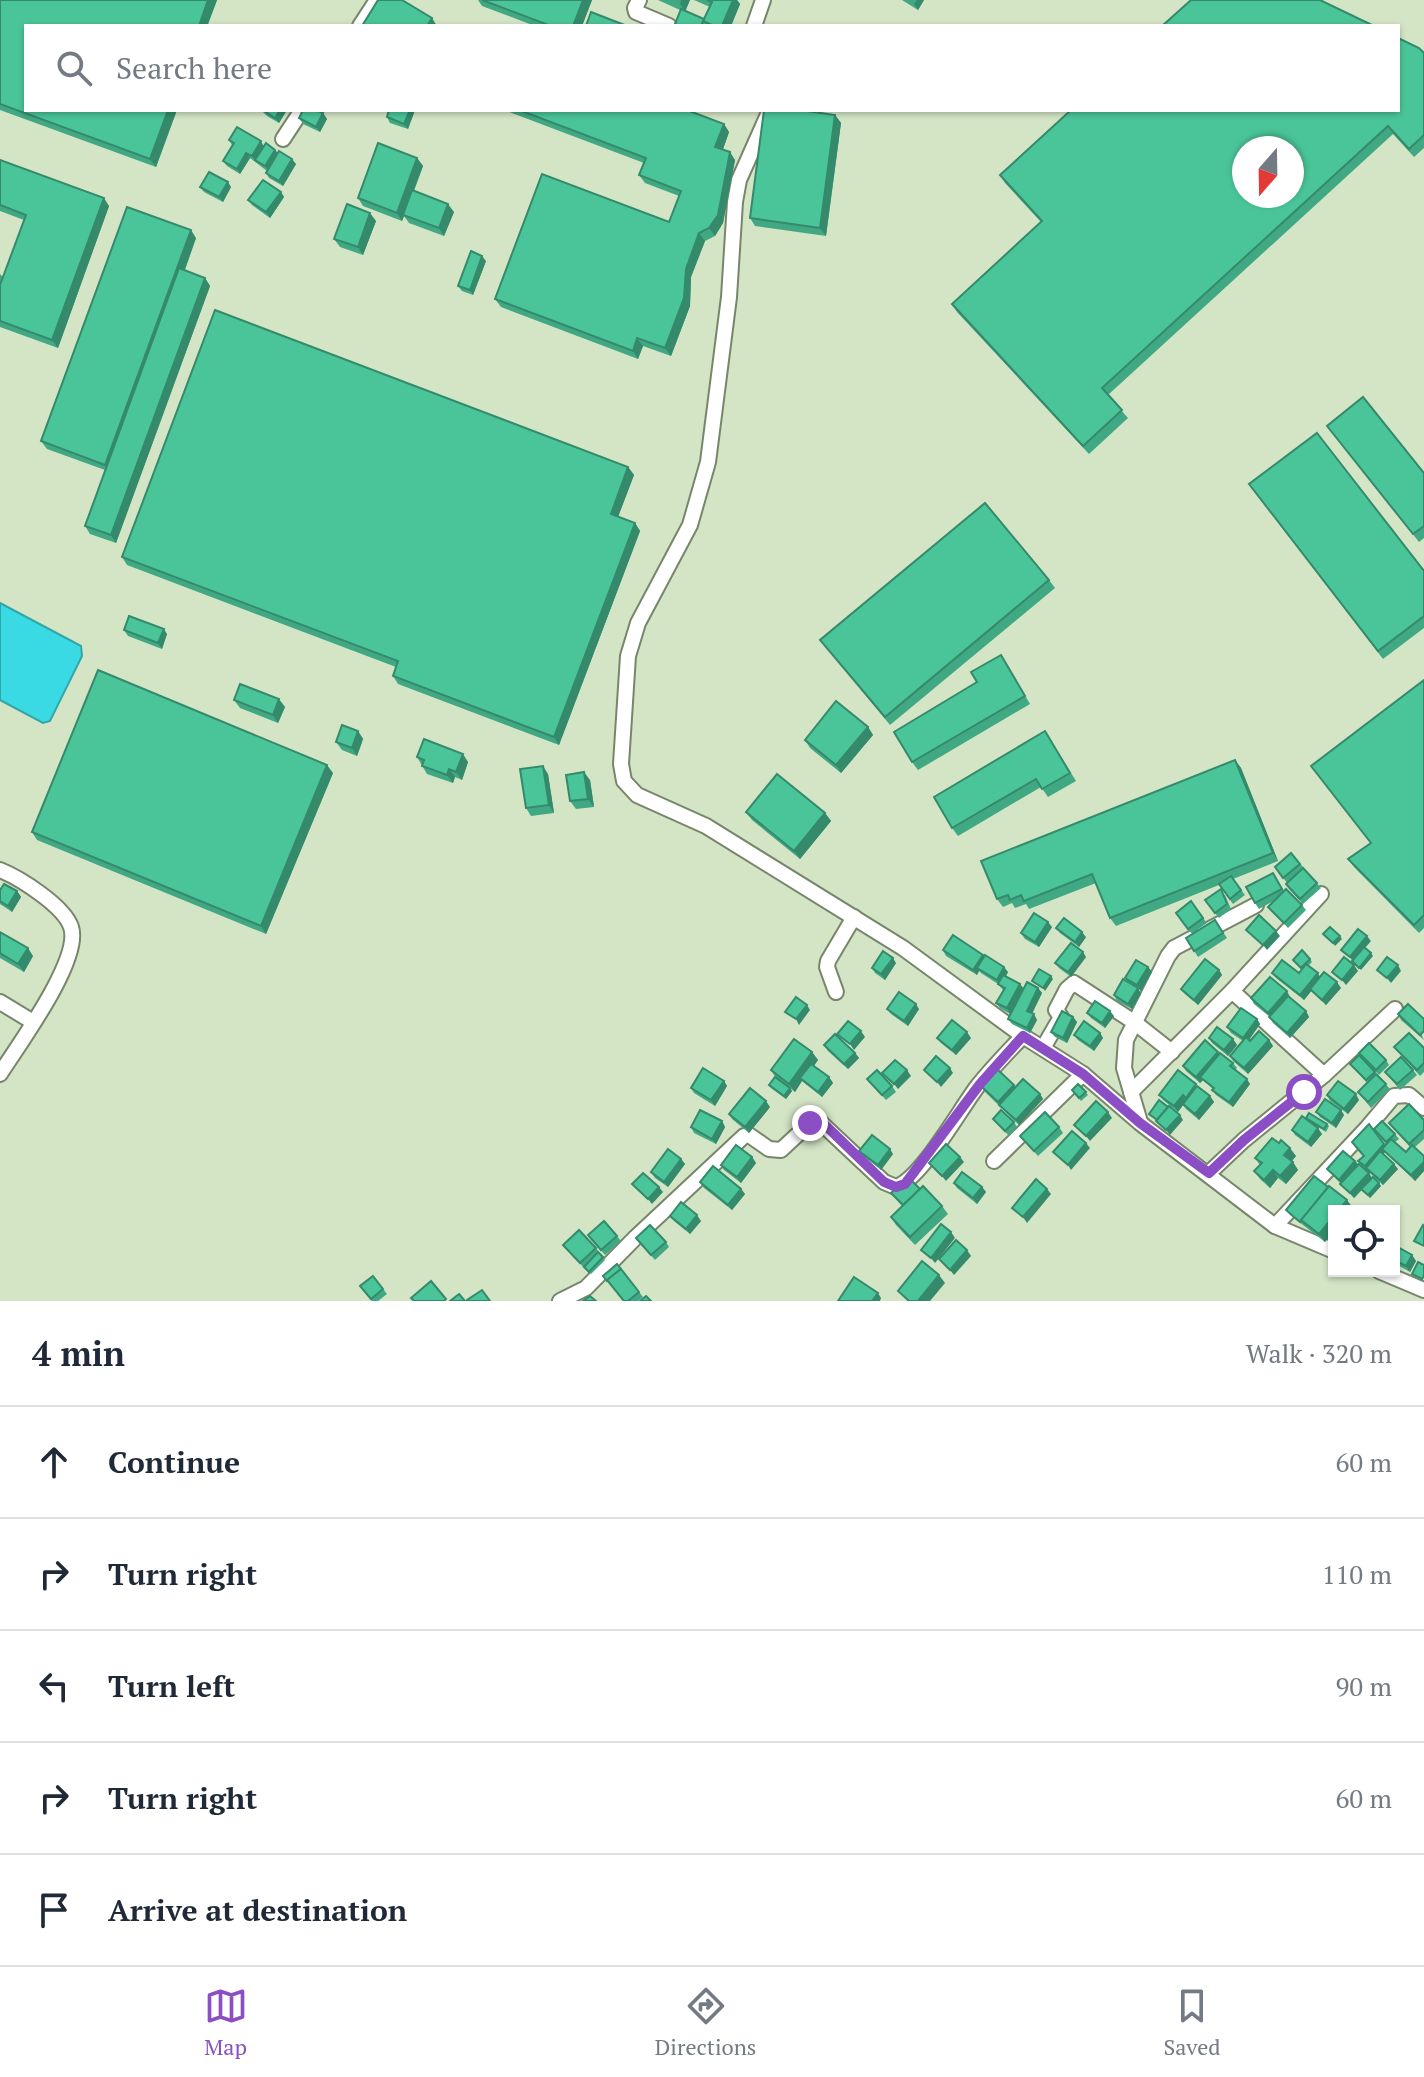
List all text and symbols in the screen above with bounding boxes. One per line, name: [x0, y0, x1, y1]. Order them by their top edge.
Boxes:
search box: [24, 24, 1400, 112]
icon: search: [52, 46, 96, 90]
text: Search here: [116, 48, 272, 88]
north arrow: [1232, 136, 1304, 208]
route start: [1286, 1074, 1322, 1110]
route end: [792, 1105, 828, 1141]
map controls: [1328, 1205, 1400, 1277]
button: locate: [1328, 1205, 1400, 1277]
text: 4 min: [32, 1331, 125, 1376]
text: Walk · 320 m: [1246, 1336, 1392, 1370]
icon: ahead: [32, 1440, 76, 1484]
text: Continue: [108, 1442, 240, 1482]
text: 60 m: [1336, 1445, 1392, 1479]
icon: right: [32, 1552, 76, 1596]
text: Turn right: [108, 1554, 257, 1594]
text: 110 m: [1322, 1557, 1392, 1591]
icon: left: [32, 1664, 76, 1708]
text: Turn left: [108, 1666, 235, 1706]
text: 90 m: [1336, 1669, 1392, 1703]
icon: right: [32, 1776, 76, 1820]
text: Turn right: [108, 1778, 257, 1818]
text: 60 m: [1336, 1781, 1392, 1815]
icon: arrive: [32, 1888, 76, 1932]
text: Arrive at destination: [108, 1890, 407, 1930]
tab: Map: [204, 1984, 248, 2061]
tab: Directions: [655, 1984, 756, 2061]
tab: Saved: [1163, 1984, 1220, 2061]

